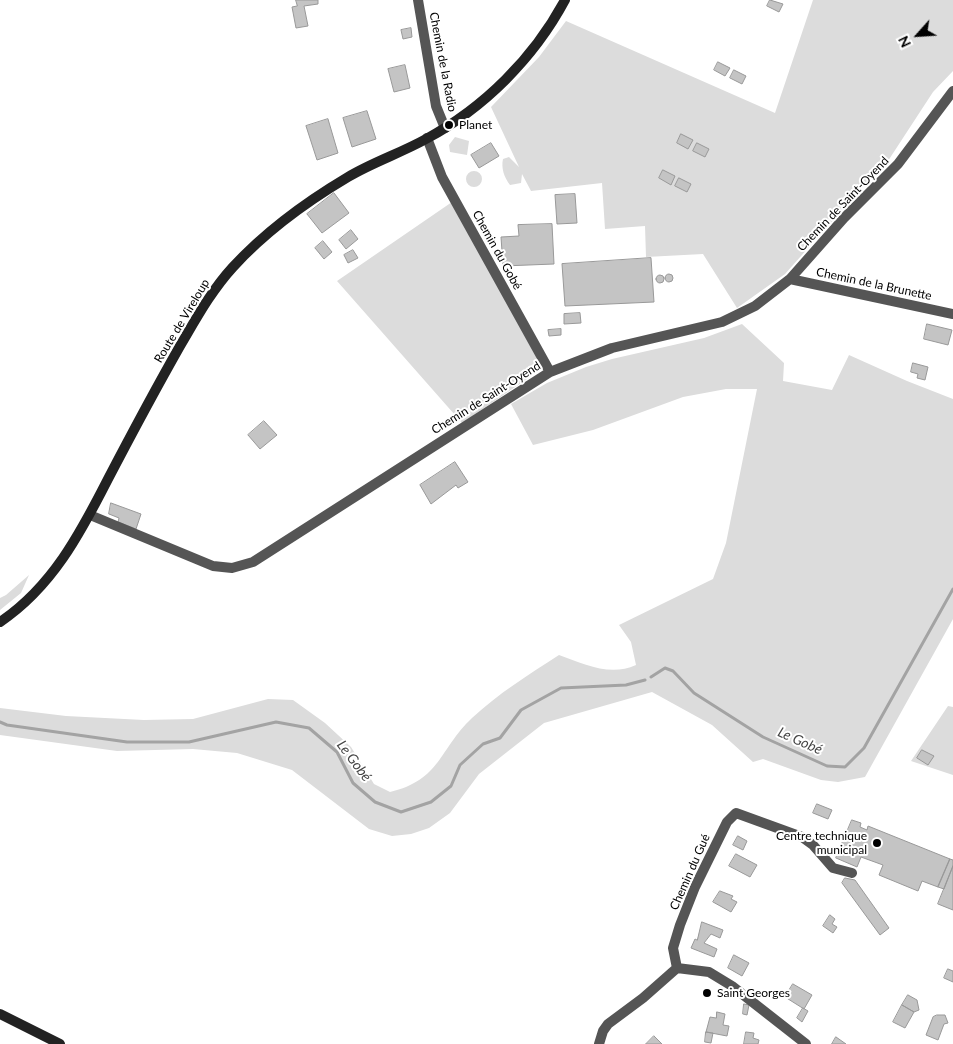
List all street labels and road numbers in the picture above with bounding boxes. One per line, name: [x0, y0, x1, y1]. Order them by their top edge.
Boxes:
street label: Chemin de la Radio: [426, 11, 460, 113]
street label: Chemin de Saint-Oyend: [794, 154, 892, 254]
street label: Chemin du Gobé: [469, 208, 525, 292]
street label: Chemin de la Brunette: [815, 265, 933, 303]
street label: Route de Vireloup: [151, 277, 213, 365]
street label: Chemin de Saint-Oyend: [429, 359, 543, 437]
street label: Chemin du Gué: [667, 832, 713, 912]

